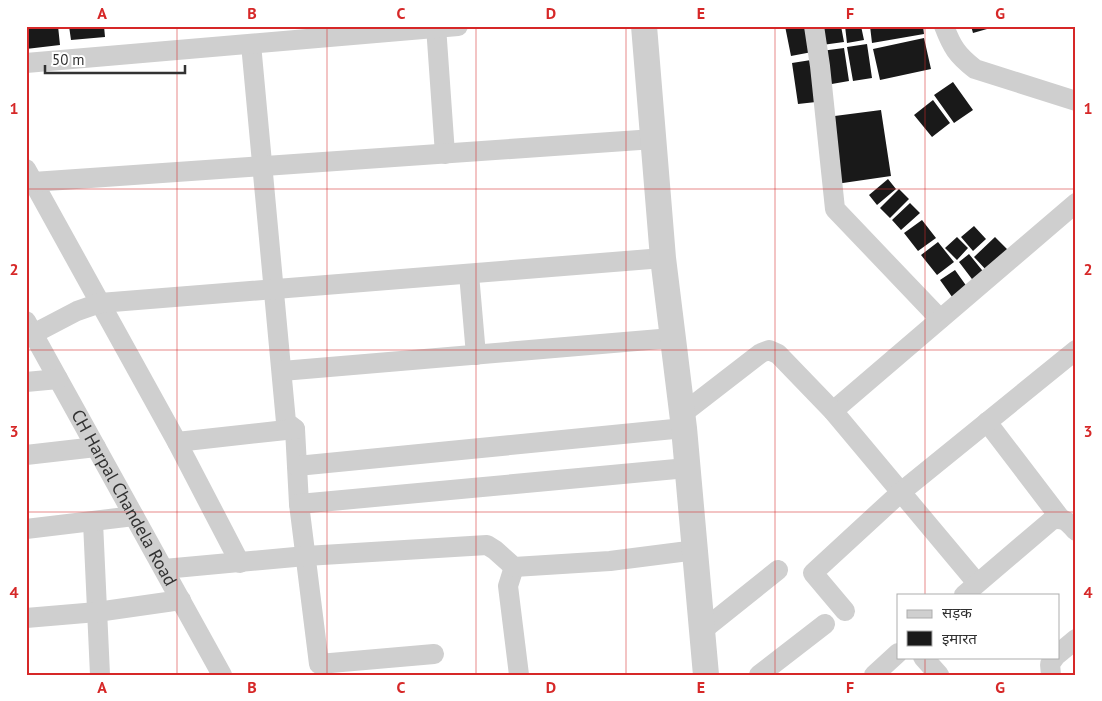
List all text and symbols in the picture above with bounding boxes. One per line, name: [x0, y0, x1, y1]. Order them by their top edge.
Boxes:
text: A: [97, 3, 107, 23]
text: B: [247, 3, 257, 23]
text: C: [397, 3, 406, 23]
text: D: [546, 3, 556, 23]
text: E: [697, 3, 705, 23]
text: F: [846, 3, 854, 23]
text: G: [995, 3, 1005, 23]
scale bar: [45, 42, 185, 74]
text: 50 m: [52, 50, 85, 69]
text: 1: [9, 98, 19, 118]
text: 1: [1083, 98, 1093, 118]
text: 2: [9, 259, 19, 279]
text: 2: [1083, 259, 1093, 279]
street label: CH Harpal Chandela Road: [66, 405, 182, 590]
text: 3: [9, 421, 19, 441]
text: 3: [1083, 421, 1093, 441]
text: 4: [9, 582, 19, 602]
text: 4: [1083, 582, 1093, 602]
legend: [897, 594, 1060, 658]
text: सड़क: [942, 603, 972, 622]
text: इमारत: [942, 629, 977, 648]
text: A: [97, 677, 107, 697]
text: B: [247, 677, 257, 697]
text: C: [397, 677, 406, 697]
text: D: [546, 677, 556, 697]
text: E: [697, 677, 705, 697]
text: F: [846, 677, 854, 697]
text: G: [995, 677, 1005, 697]

